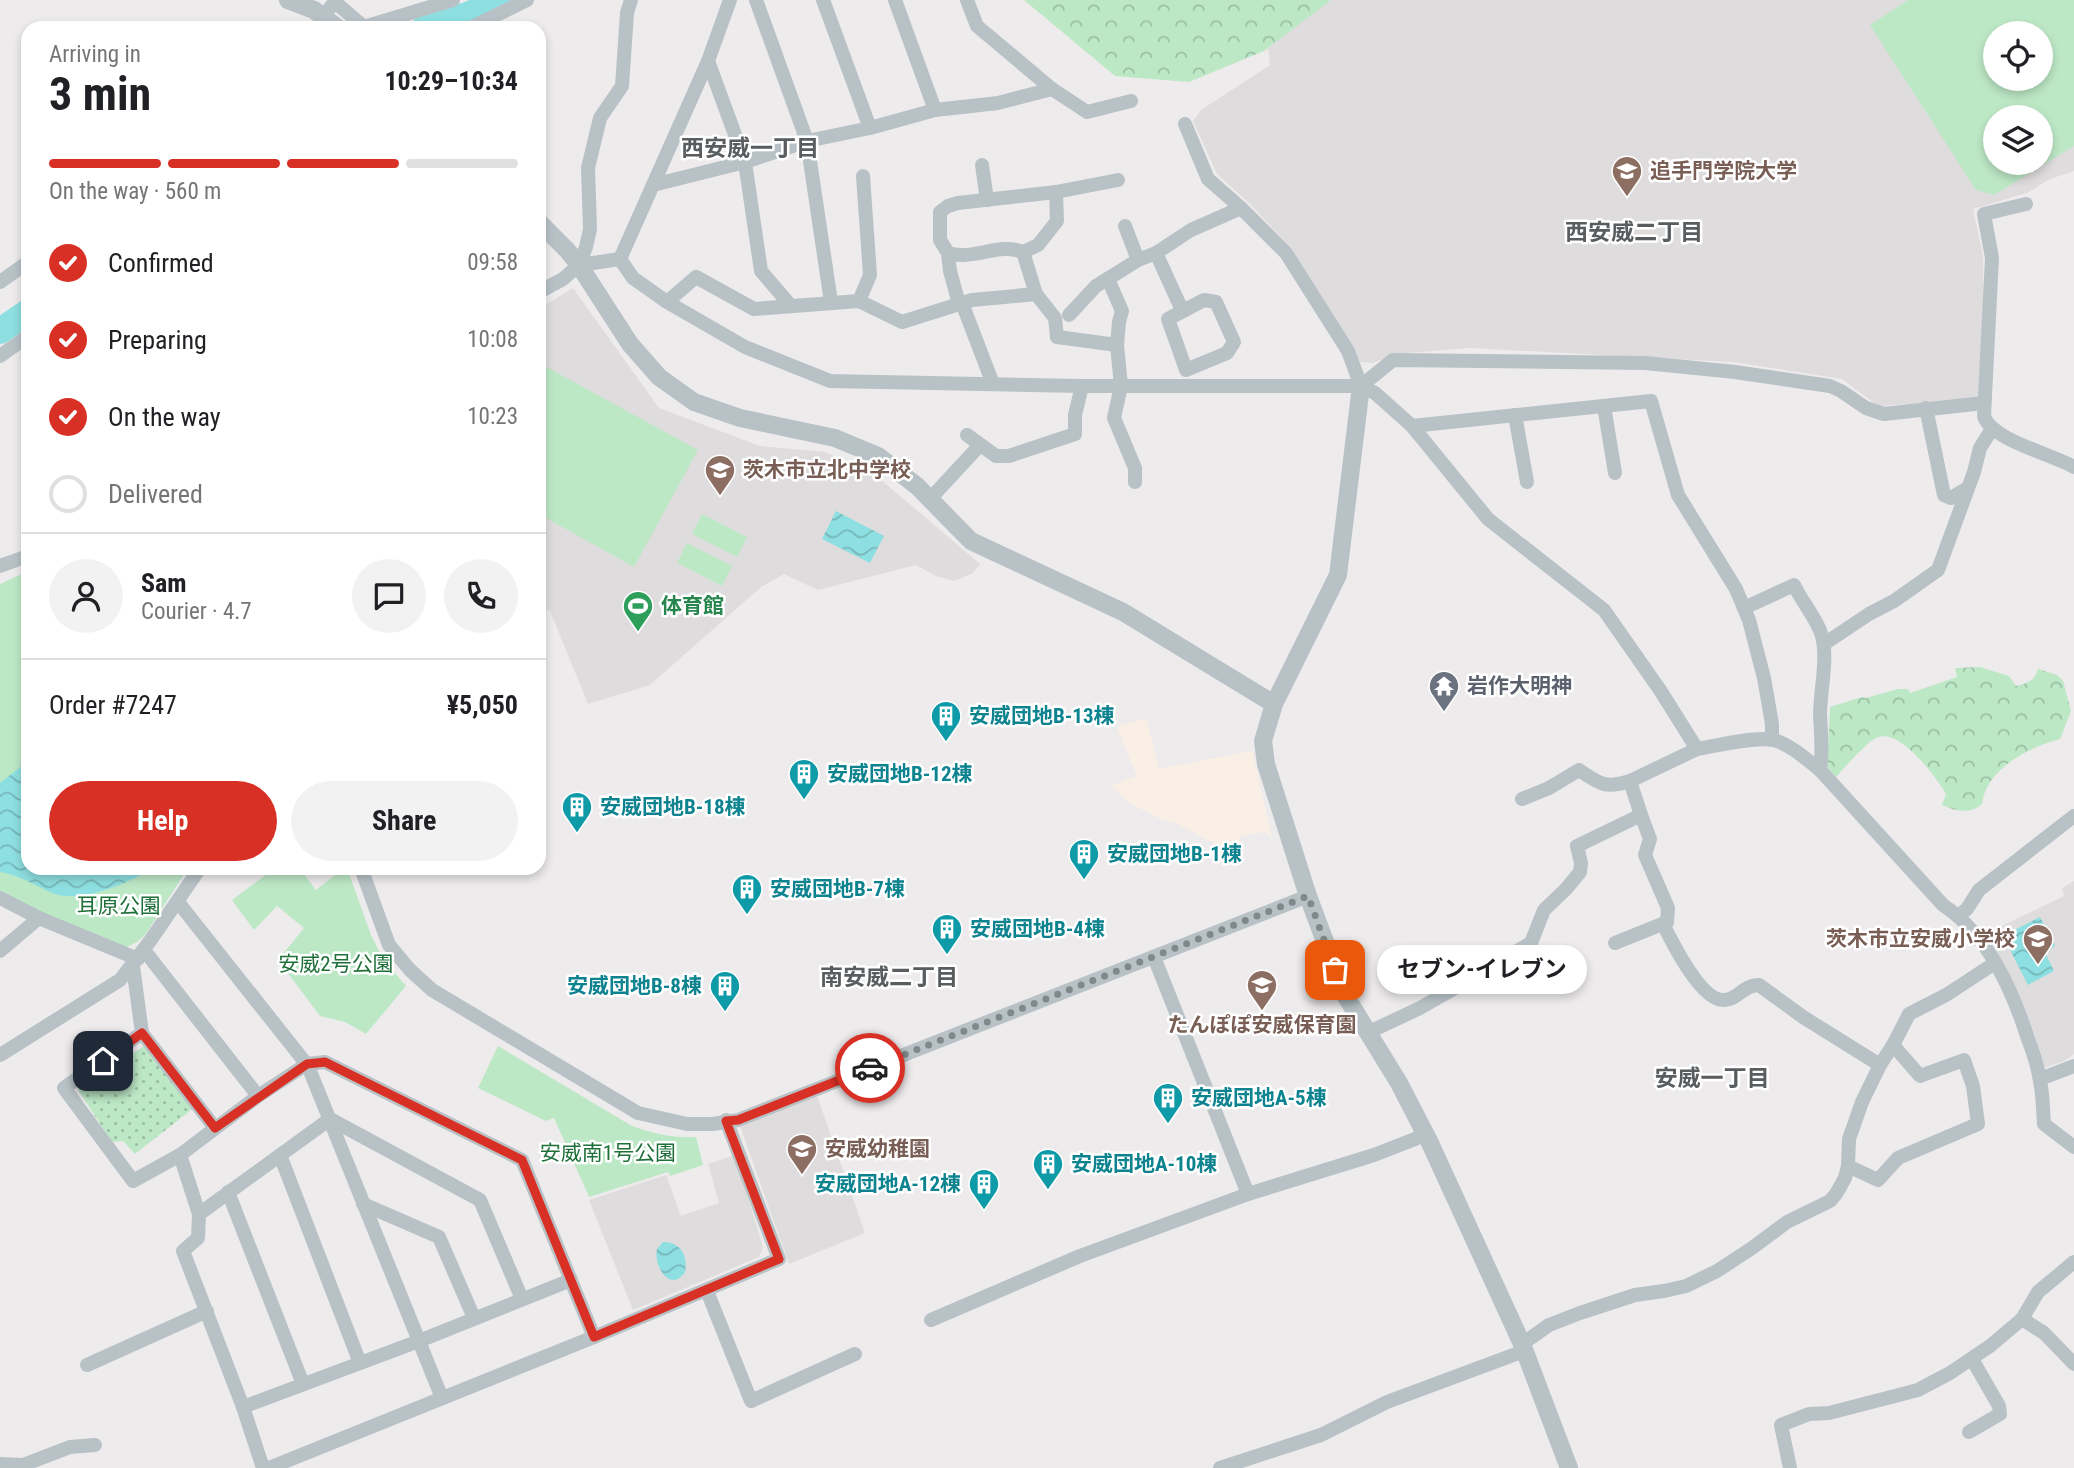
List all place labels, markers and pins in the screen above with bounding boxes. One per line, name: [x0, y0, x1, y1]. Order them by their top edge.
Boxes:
school or university icon: 追手門学院大学: [1610, 154, 1644, 198]
place label: 追手門学院大学: [1650, 159, 1797, 183]
school or university icon: 茨木市立北中学校: [703, 453, 737, 497]
place label: 茨木市立北中学校: [743, 458, 911, 482]
sports icon: 体育館: [621, 589, 655, 633]
place label: 体育館: [661, 594, 724, 618]
temple icon: 岩作大明神: [1427, 669, 1461, 713]
place label: 岩作大明神: [1467, 674, 1572, 698]
building icon: 安威団地B-13棟: [929, 699, 963, 743]
place label: 安威団地B-13棟: [969, 704, 1115, 728]
building icon: 安威団地B-12棟: [787, 757, 821, 801]
place label: 安威団地B-12棟: [827, 762, 973, 786]
building icon: 安威団地B-18棟: [560, 790, 594, 834]
place label: 安威団地B-18棟: [600, 795, 746, 819]
building icon: 安威団地B-1棟: [1067, 837, 1101, 881]
place label: 安威団地B-1棟: [1107, 842, 1242, 866]
building icon: 安威団地B-7棟: [730, 872, 764, 916]
place label: 安威団地B-7棟: [770, 877, 905, 901]
building icon: 安威団地B-4棟: [930, 912, 964, 956]
place label: 安威団地B-4棟: [970, 917, 1105, 941]
school or university icon: 茨木市立安威小学校: [2021, 922, 2055, 966]
place label: 茨木市立安威小学校: [1826, 927, 2015, 951]
pin: [1305, 940, 1365, 1000]
callout: セブン-イレブン: [1377, 946, 1587, 995]
school or university icon: たんぽぽ安威保育園: [1245, 968, 1279, 1012]
building icon: 安威団地B-8棟: [708, 969, 742, 1013]
place label: 安威団地B-8棟: [567, 974, 702, 998]
place label: たんぽぽ安威保育園: [1168, 1013, 1357, 1037]
pin: [73, 1031, 133, 1091]
building icon: 安威団地A-5棟: [1151, 1081, 1185, 1125]
place label: 安威団地A-5棟: [1191, 1086, 1327, 1110]
school or university icon: 安威幼稚園: [785, 1132, 819, 1176]
place label: 安威幼稚園: [825, 1137, 930, 1161]
building icon: 安威団地A-10棟: [1031, 1147, 1065, 1191]
place label: 安威団地A-10棟: [1071, 1152, 1217, 1176]
building icon: 安威団地A-12棟: [967, 1167, 1001, 1211]
place label: 安威団地A-12棟: [815, 1172, 961, 1196]

